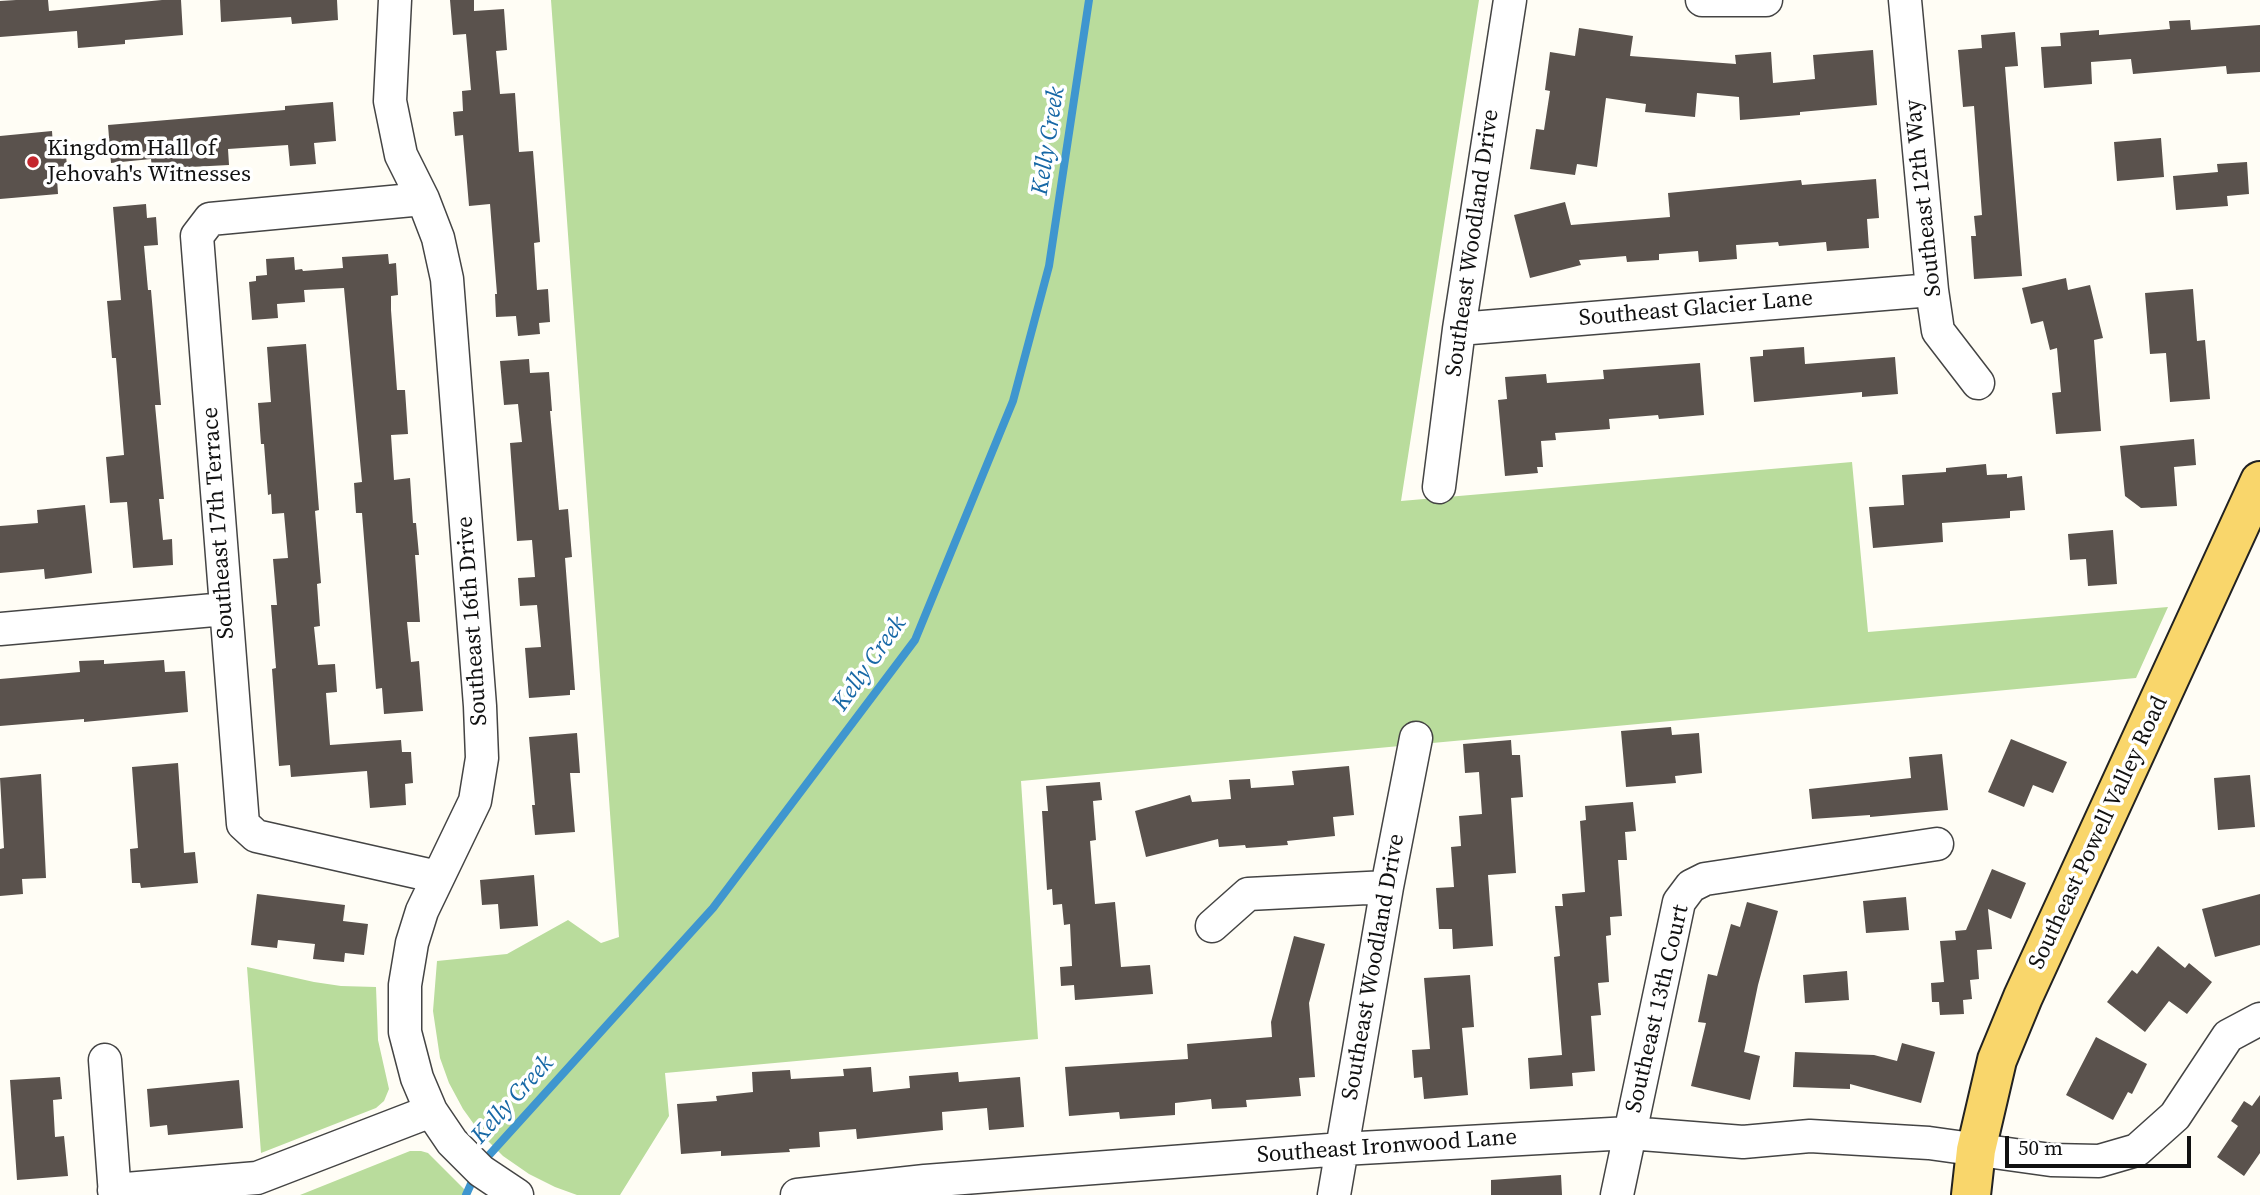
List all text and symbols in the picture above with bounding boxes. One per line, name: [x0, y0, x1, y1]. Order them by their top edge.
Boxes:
water label: Kelly Creek: [1026, 85, 1072, 197]
street label: Southeast 12th Way: [1900, 98, 1948, 298]
street label: Southeast Woodland Drive: [1441, 108, 1505, 378]
place label: Kingdom Hall of Jehovah's Witnesses: [47, 135, 251, 189]
marker: Kingdom Hall of Jehovah's Witnesses: [25, 154, 41, 170]
street label: Southeast Glacier Lane: [1578, 285, 1814, 333]
street label: Southeast 17th Terrace: [197, 406, 241, 640]
street label: Southeast 16th Drive: [452, 515, 494, 727]
water label: Kelly Creek: [827, 611, 913, 717]
street label: Southeast Powell Valley Road: [2023, 692, 2175, 974]
street label: Southeast Woodland Drive: [1337, 832, 1411, 1102]
street label: Southeast 13th Court: [1621, 902, 1695, 1116]
water label: Kelly Creek: [466, 1050, 560, 1150]
scale bar: [2008, 1122, 2194, 1166]
street label: Southeast Ironwood Lane: [1256, 1124, 1518, 1170]
text: 50 m: [2018, 1133, 2063, 1162]

